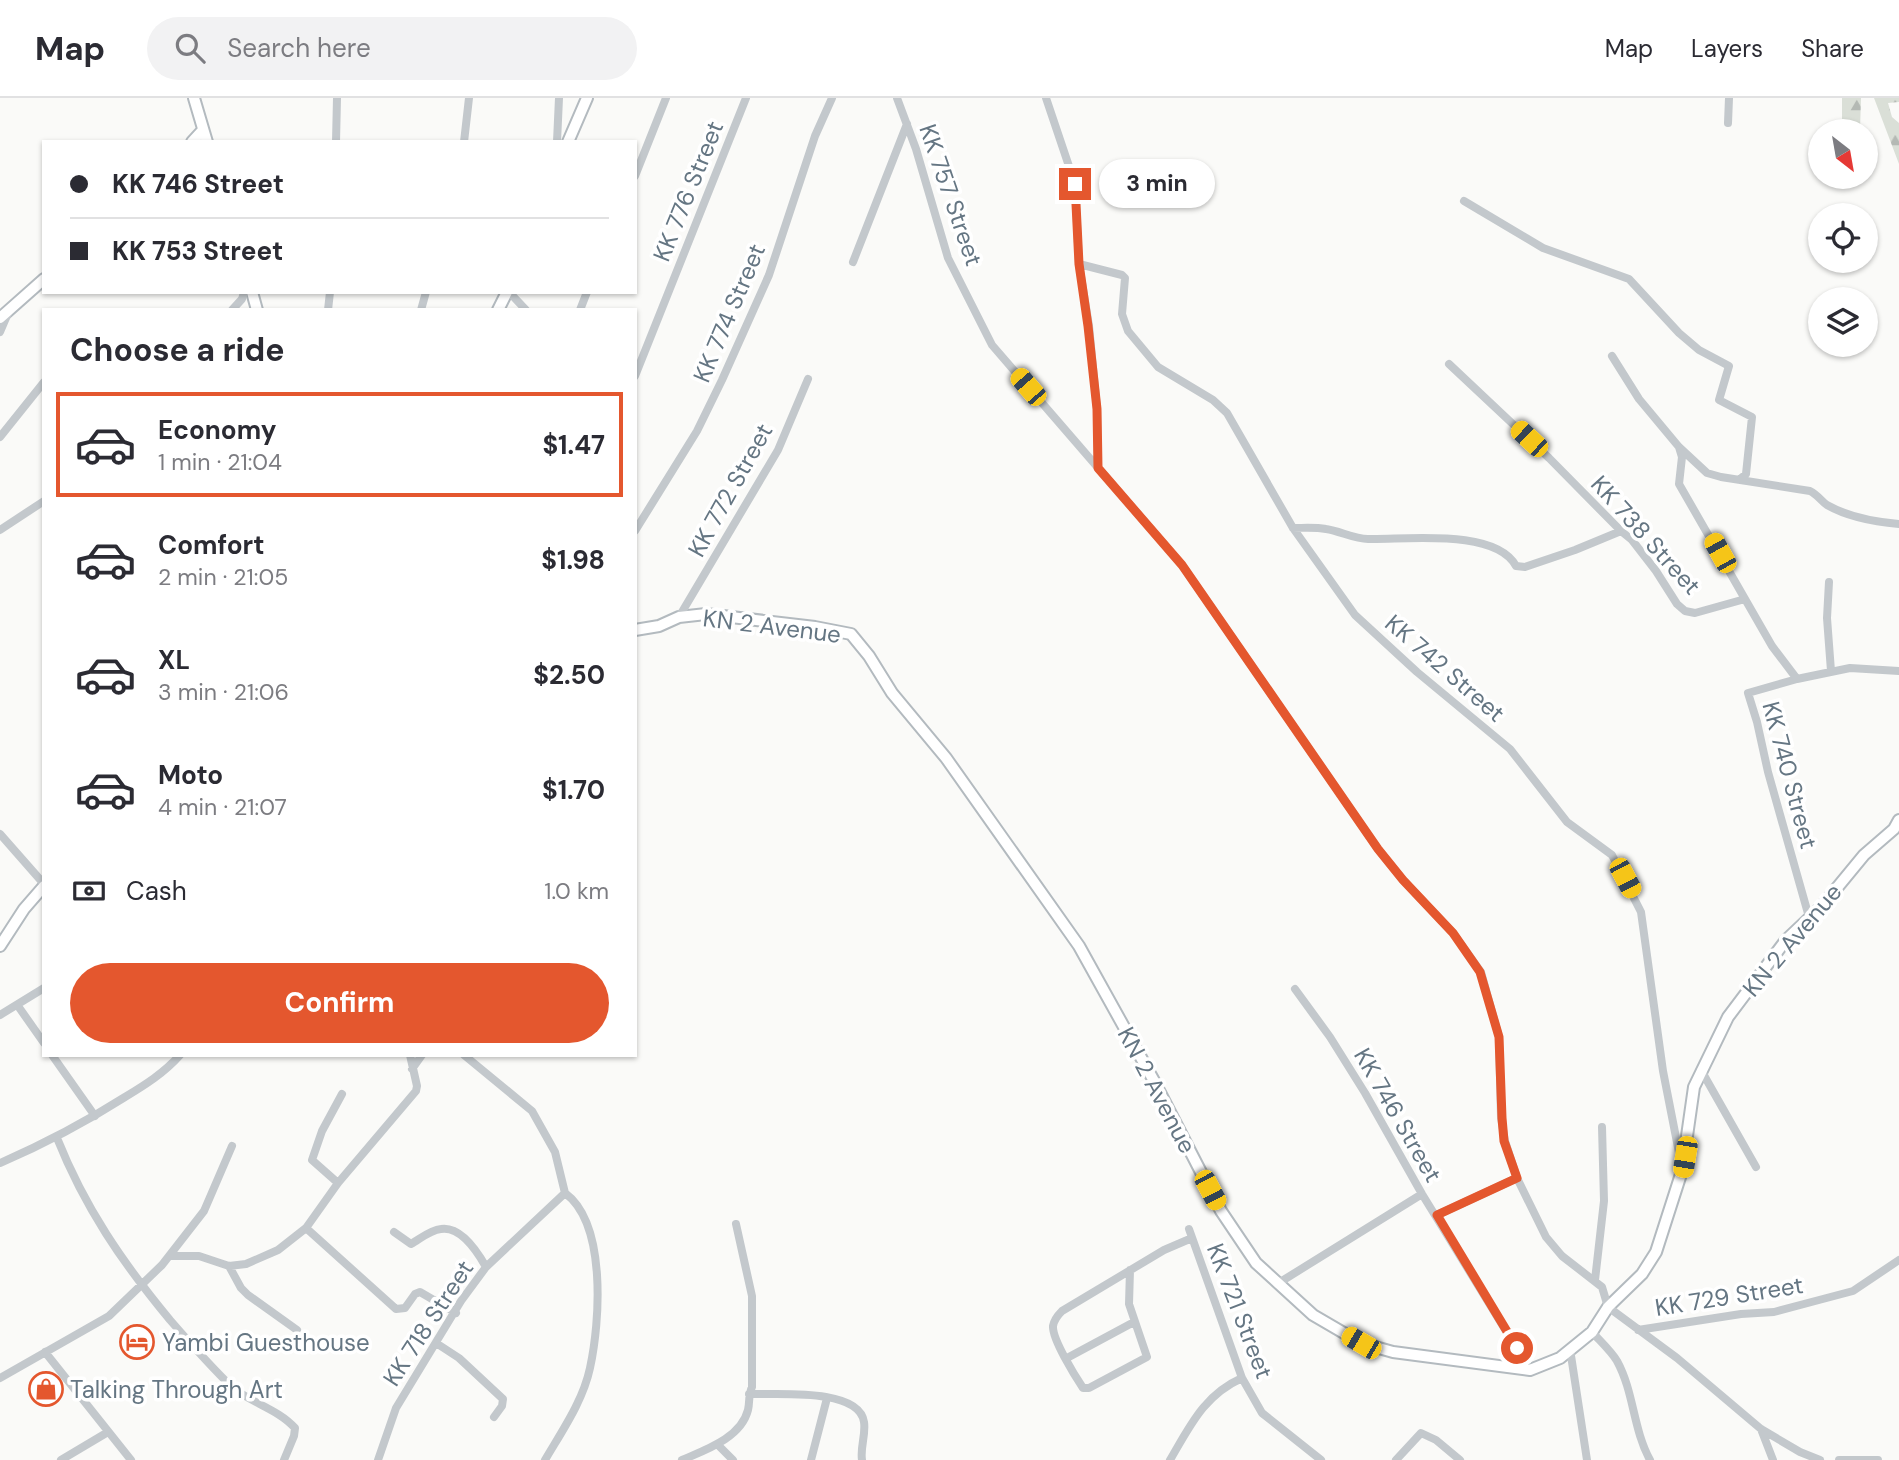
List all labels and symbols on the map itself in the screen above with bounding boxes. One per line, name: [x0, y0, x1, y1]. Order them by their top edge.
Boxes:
street label: KK 776 Street: [646, 116, 730, 266]
north arrow: [1808, 119, 1878, 189]
street label: KK 757 Street: [912, 120, 990, 270]
callout: 3 min: [1100, 160, 1215, 208]
route end: [1059, 168, 1091, 200]
street label: KK 774 Street: [686, 239, 772, 387]
car: [1007, 364, 1050, 410]
car: [1507, 417, 1552, 461]
street label: KK 772 Street: [681, 418, 779, 562]
street label: KK 738 Street: [1584, 469, 1708, 601]
car: [1701, 530, 1740, 576]
street label: KN 2 Avenue: [701, 602, 843, 650]
street label: KK 742 Street: [1379, 608, 1511, 728]
street label: KK 740 Street: [1755, 698, 1825, 852]
car: [1606, 855, 1645, 901]
street label: KN 2 Avenue: [1736, 877, 1848, 1003]
street label: KN 2 Avenue: [1111, 1021, 1203, 1159]
street label: KK 746 Street: [1347, 1042, 1449, 1188]
car: [1672, 1135, 1699, 1179]
car: [1191, 1167, 1230, 1213]
street label: KK 721 Street: [1200, 1239, 1280, 1383]
street label: KK 718 Street: [376, 1254, 480, 1392]
street label: KK 729 Street: [1653, 1269, 1805, 1323]
hotel icon: Yambi Guesthouse: [118, 1323, 156, 1361]
car: [1338, 1323, 1385, 1363]
place label: Yambi Guesthouse: [162, 1327, 370, 1358]
route start: [1501, 1332, 1533, 1364]
shop icon: Talking Through Art: [27, 1370, 65, 1408]
place label: Talking Through Art: [70, 1374, 283, 1405]

